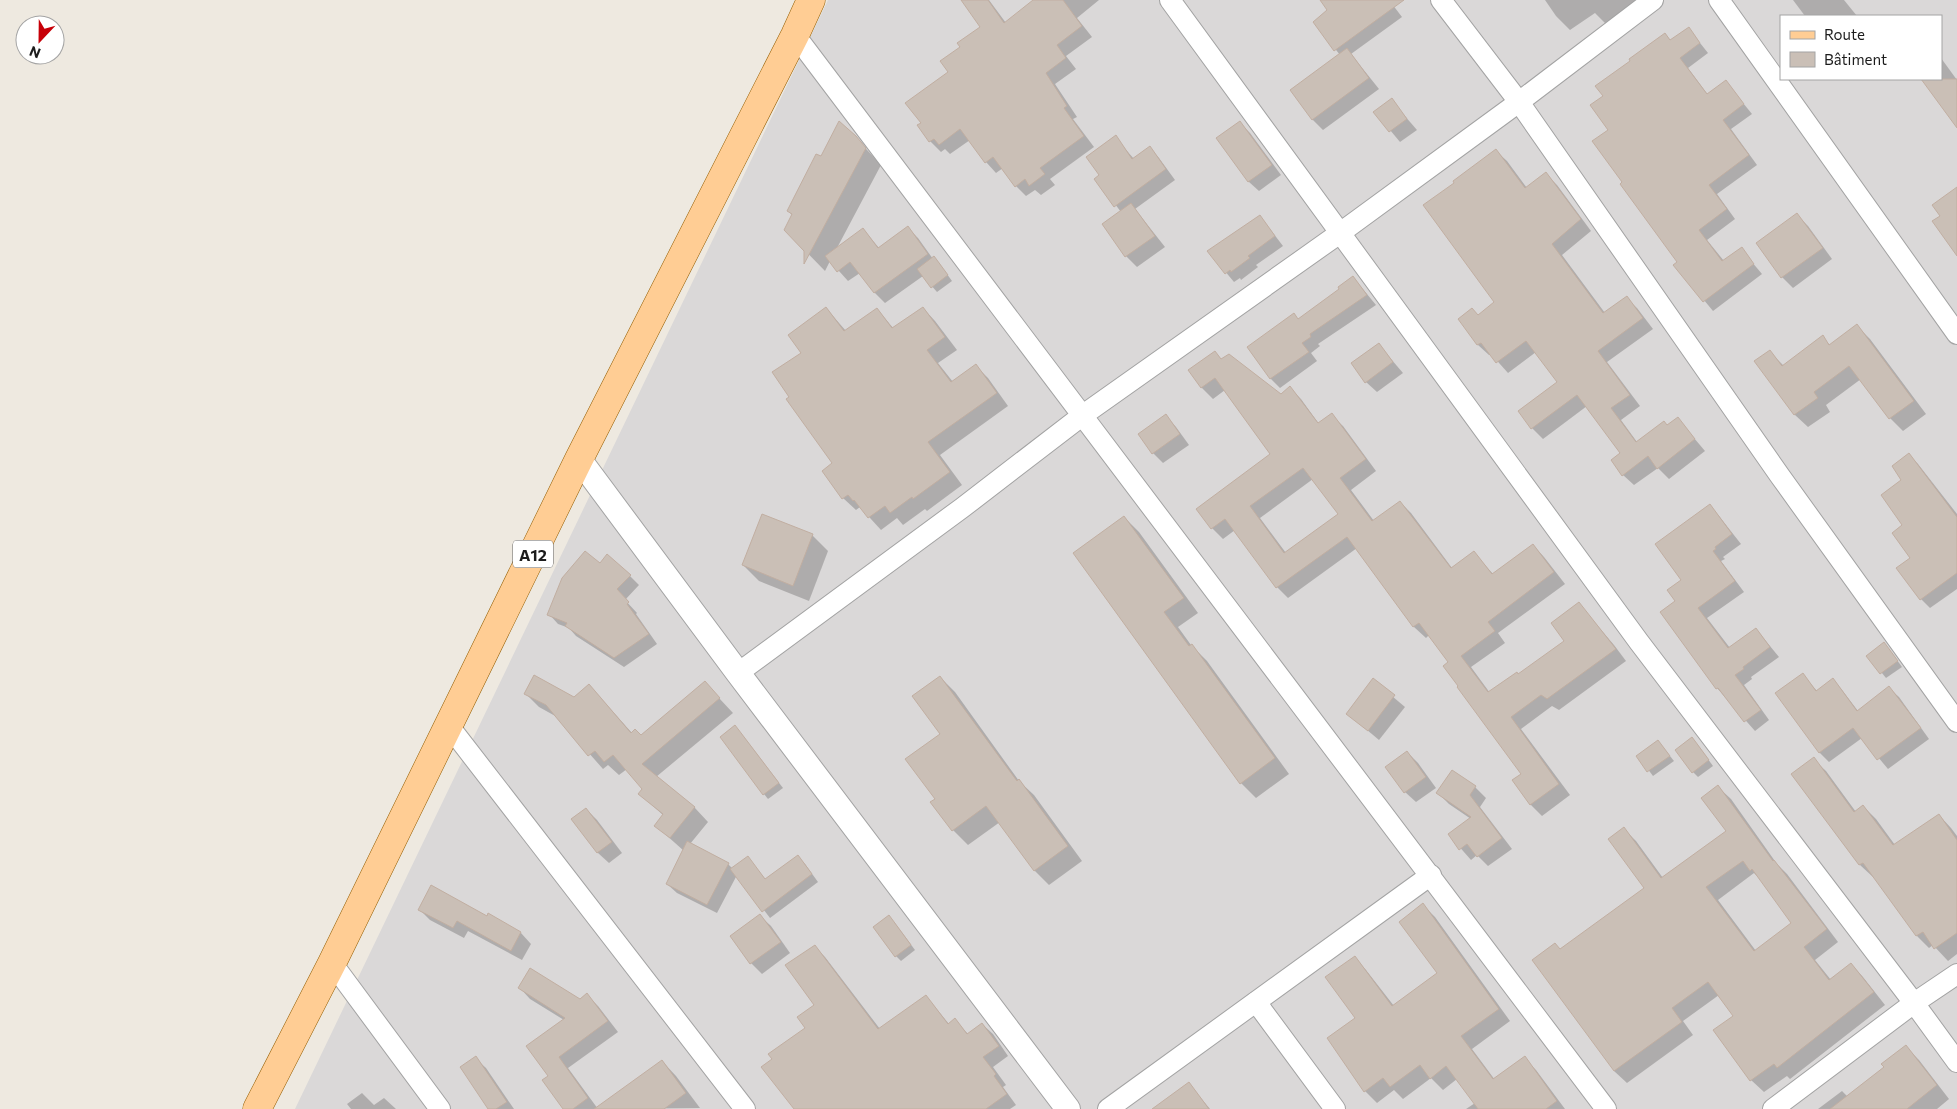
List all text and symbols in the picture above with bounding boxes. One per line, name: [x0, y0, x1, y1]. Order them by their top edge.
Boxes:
north arrow: [15, 15, 65, 65]
legend: [1780, 15, 1942, 80]
text: Route: [1824, 25, 1865, 43]
text: N: [27, 43, 43, 62]
text: Bâtiment: [1824, 50, 1887, 68]
road number: A12: [513, 540, 553, 568]

